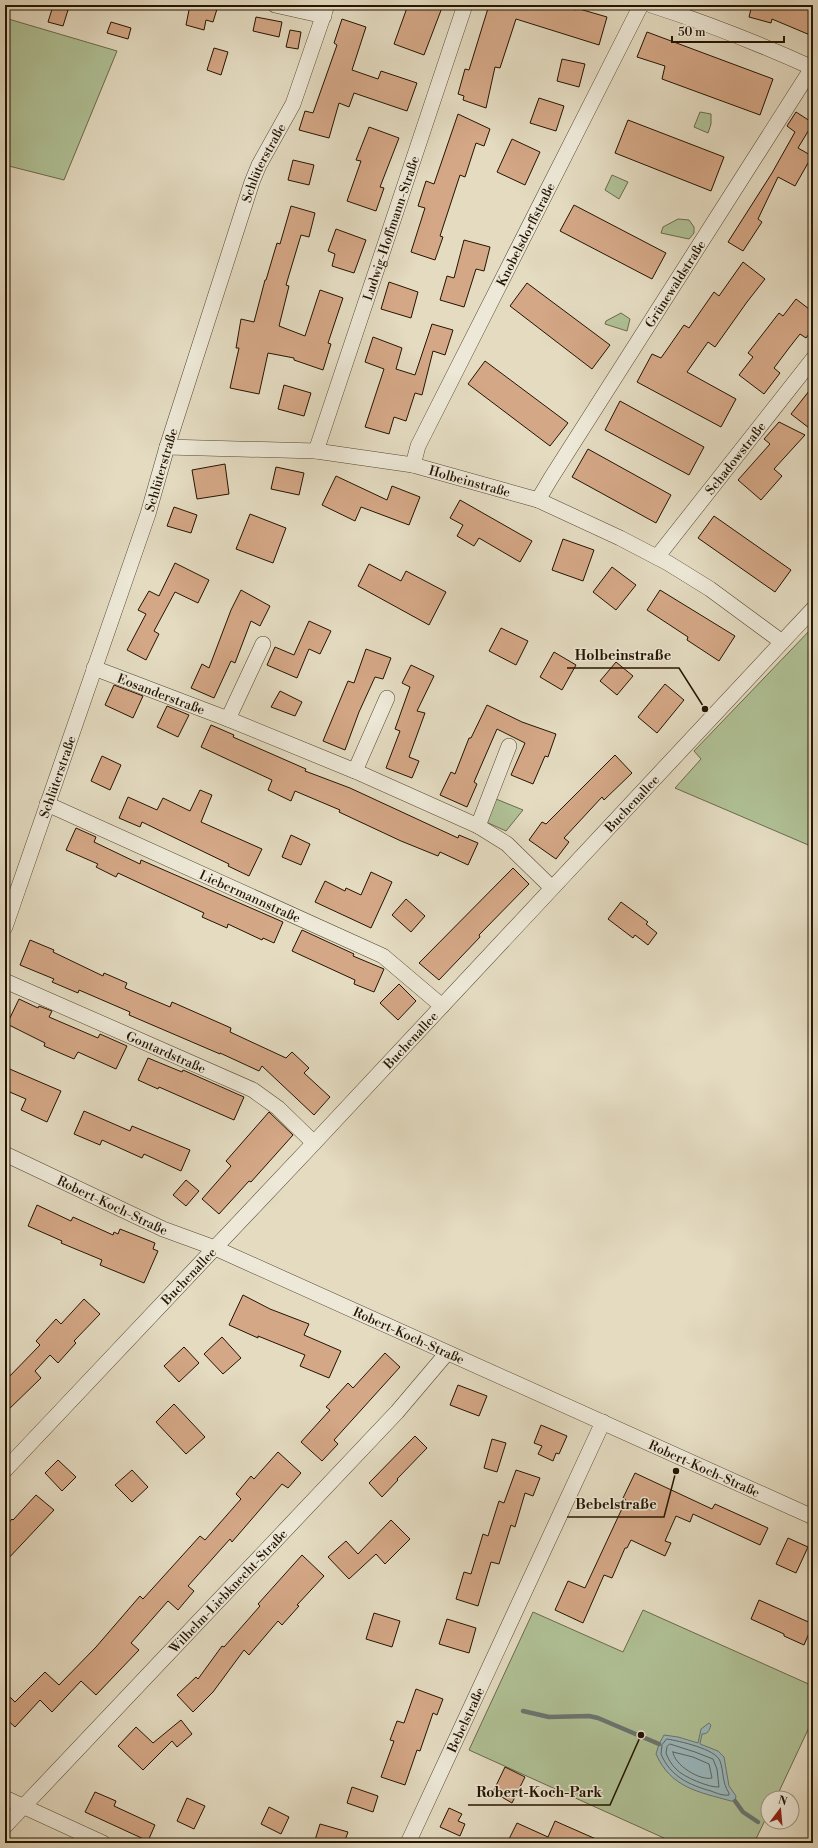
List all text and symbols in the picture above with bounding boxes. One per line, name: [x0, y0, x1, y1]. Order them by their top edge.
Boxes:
scale bar: [672, 18, 784, 44]
text: 50 m: [678, 25, 706, 40]
street label: Schlüterstraße: [239, 120, 290, 205]
street label: Ludwig-Hoffmann-Straße: [360, 154, 423, 303]
street label: Knobelsdorffstraße: [493, 180, 559, 289]
street label: Grünewaldstraße: [642, 237, 710, 331]
street label: Schadowstraße: [702, 419, 770, 498]
street label: Schlüterstraße: [142, 426, 182, 514]
street label: Holbeinstraße: [427, 463, 513, 501]
callout: Holbeinstraße: [567, 642, 679, 668]
text: Holbeinstraße: [575, 647, 672, 665]
street label: Eosanderstraße: [115, 671, 207, 719]
street label: Schlüterstraße: [36, 733, 80, 820]
street label: Buchenallee: [601, 772, 663, 837]
street label: Liebermannstraße: [197, 867, 303, 927]
street label: Buchenallee: [380, 1008, 442, 1073]
street label: Gontardstraße: [123, 1028, 208, 1077]
street label: Robert-Koch-Straße: [54, 1173, 170, 1239]
street label: Buchenallee: [158, 1244, 220, 1309]
street label: Robert-Koch-Straße: [350, 1304, 467, 1368]
street label: Robert-Koch-Straße: [646, 1437, 763, 1501]
callout: Bebelstraße: [567, 1491, 664, 1517]
text: Bebelstraße: [575, 1496, 657, 1514]
street label: Wilhelm-Liebknecht-Straße: [165, 1526, 291, 1657]
street label: Bebelstraße: [444, 1684, 488, 1756]
callout: Robert-Koch-Park: [468, 1779, 610, 1805]
text: Robert-Koch-Park: [476, 1784, 602, 1802]
north arrow: [760, 1790, 800, 1830]
text: N: [776, 1793, 789, 1809]

